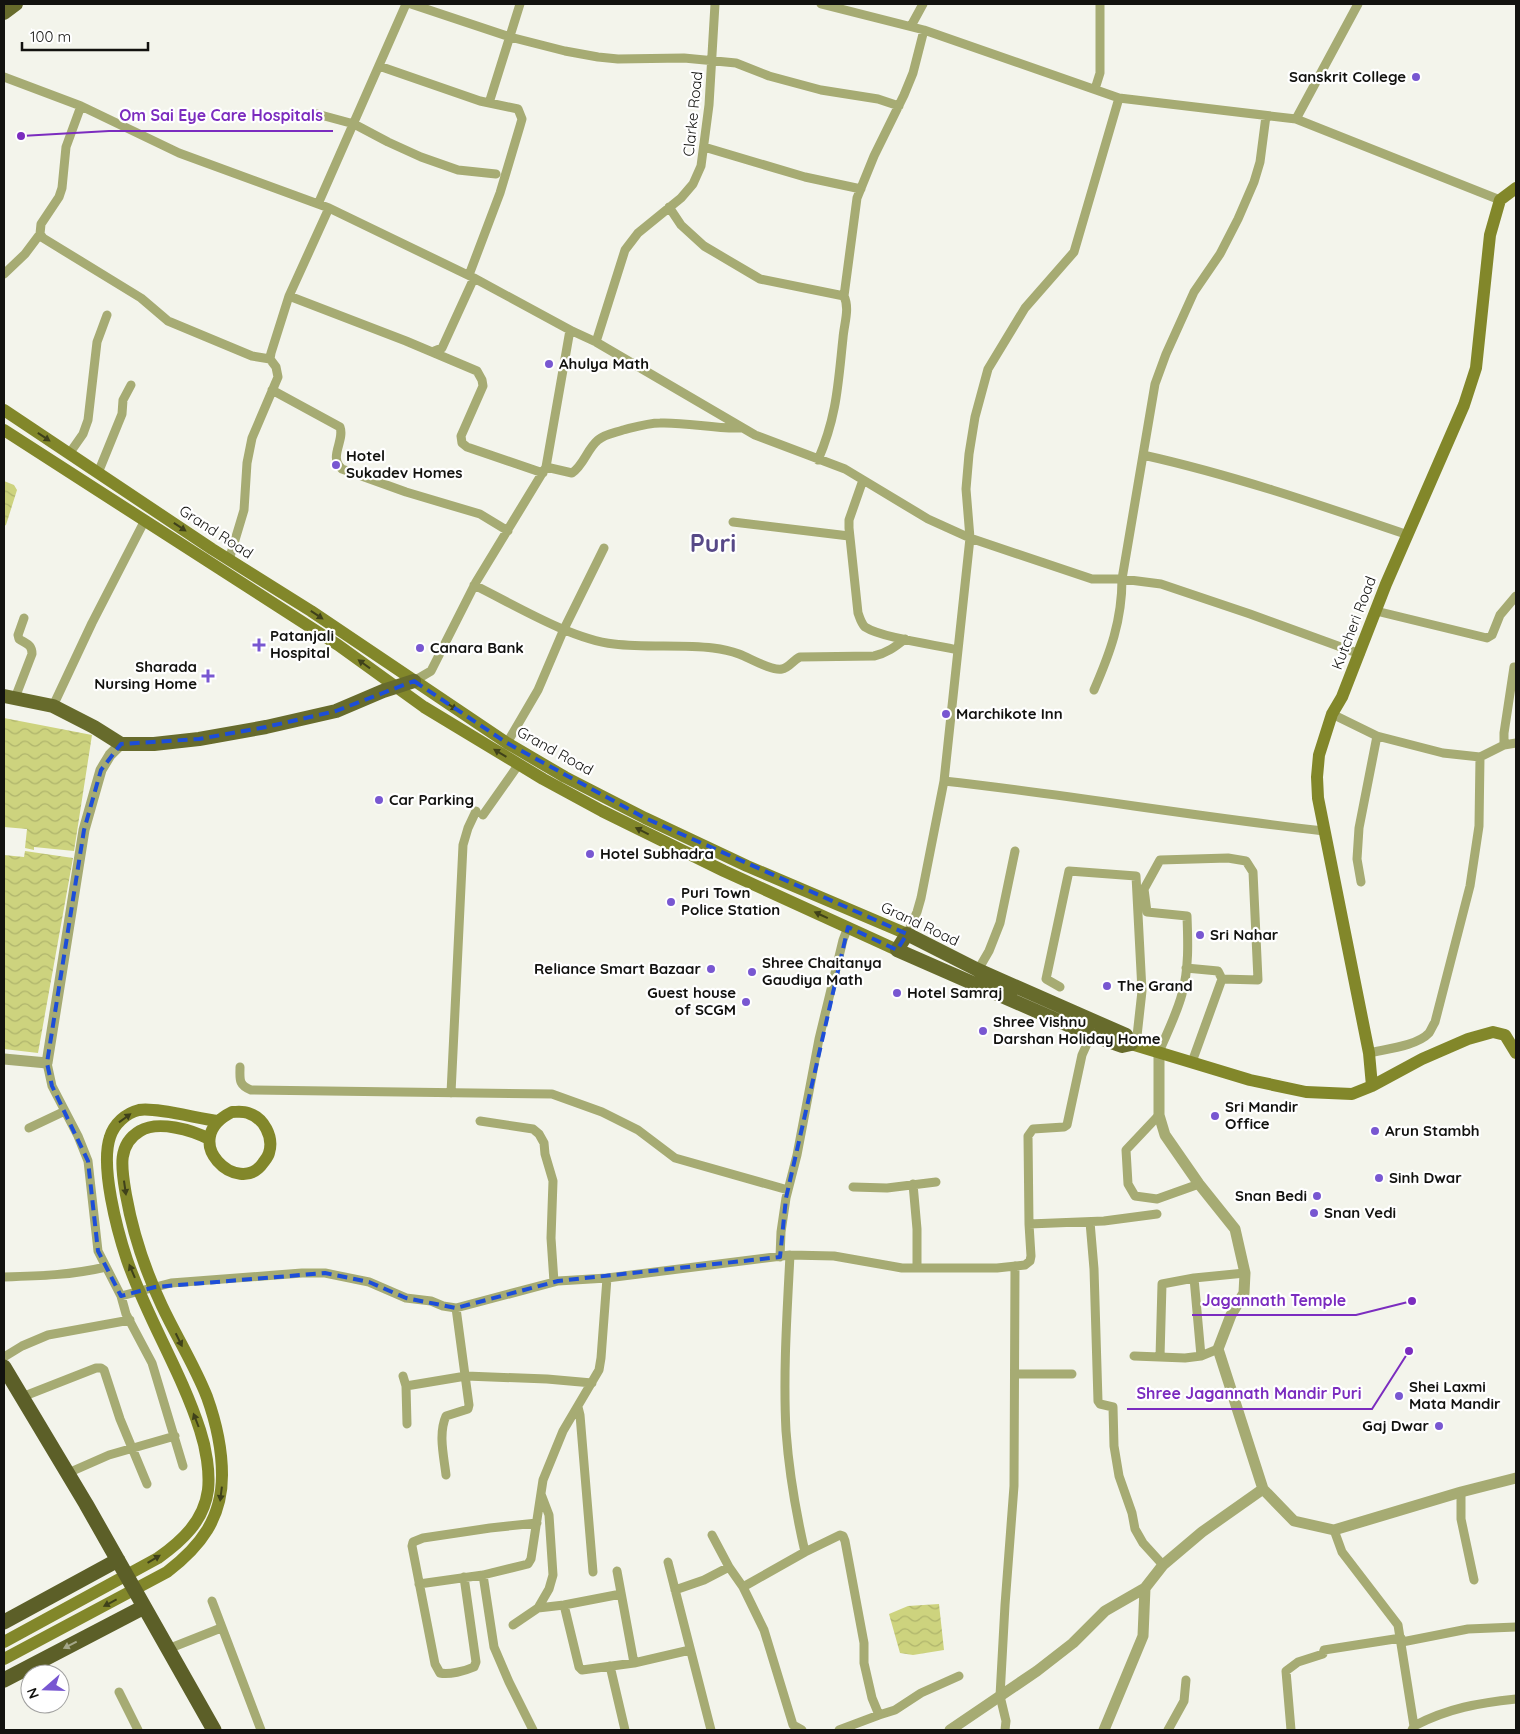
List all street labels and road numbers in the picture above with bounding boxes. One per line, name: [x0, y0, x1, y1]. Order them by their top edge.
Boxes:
street label: Clarke Road: [679, 70, 706, 158]
street label: Grand Road: [176, 501, 257, 562]
street label: Kutcheri Road: [1327, 573, 1380, 672]
street label: Grand Road: [514, 722, 597, 779]
street label: Grand Road: [878, 897, 962, 950]

